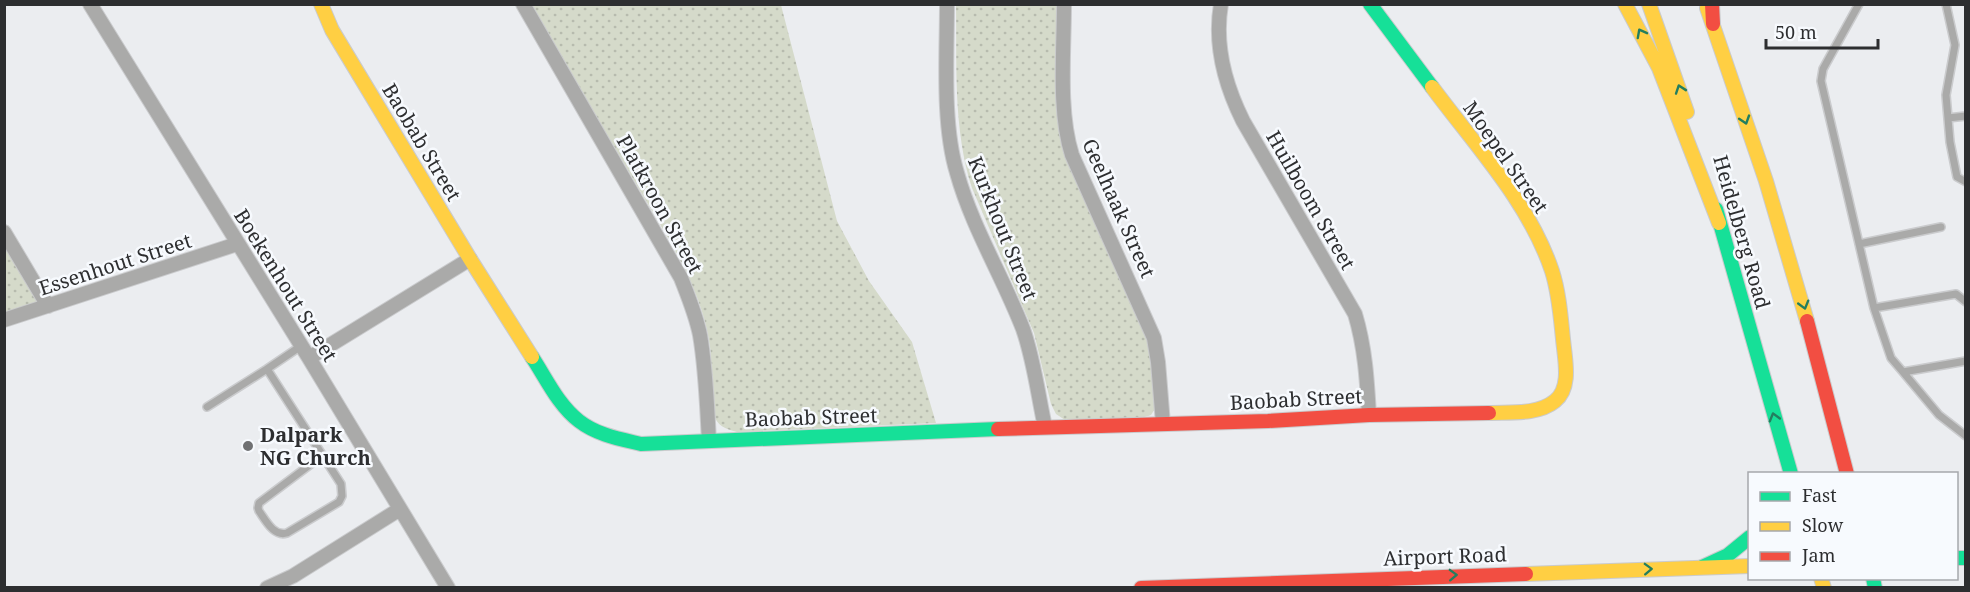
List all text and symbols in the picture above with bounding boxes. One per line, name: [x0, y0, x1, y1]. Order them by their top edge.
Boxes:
scale bar: [1766, 12, 1878, 50]
text: 50 m: [1775, 20, 1817, 44]
one-way arrow: [1636, 28, 1648, 39]
street label: Baobab Street: [376, 78, 468, 206]
one-way arrow: [1674, 84, 1687, 95]
street label: Moepel Street: [1457, 96, 1555, 218]
one-way arrow: [1738, 114, 1750, 124]
street label: Huilboom Street: [1260, 126, 1362, 274]
street label: Platkroon Street: [611, 130, 709, 278]
street label: Geelhaak Street: [1076, 134, 1162, 282]
street label: Kurkhout Street: [962, 152, 1044, 304]
street label: Heidelberg Road: [1707, 152, 1777, 312]
street label: Boekenhout Street: [228, 204, 344, 366]
street label: Essenhout Street: [35, 227, 195, 301]
one-way arrow: [1796, 300, 1809, 310]
street label: Baobab Street: [1229, 382, 1363, 416]
street label: Baobab Street: [744, 401, 878, 433]
one-way arrow: [1769, 412, 1782, 422]
place label: Dalpark NG Church: [260, 421, 371, 471]
marker: Dalpark NG Church: [241, 439, 255, 453]
legend: [1748, 472, 1958, 580]
text: Fast: [1802, 483, 1837, 507]
text: Slow: [1802, 513, 1844, 537]
street label: Airport Road: [1383, 540, 1507, 572]
text: Jam: [1801, 543, 1836, 567]
one-way arrow: [1643, 563, 1652, 575]
one-way arrow: [1448, 569, 1457, 582]

